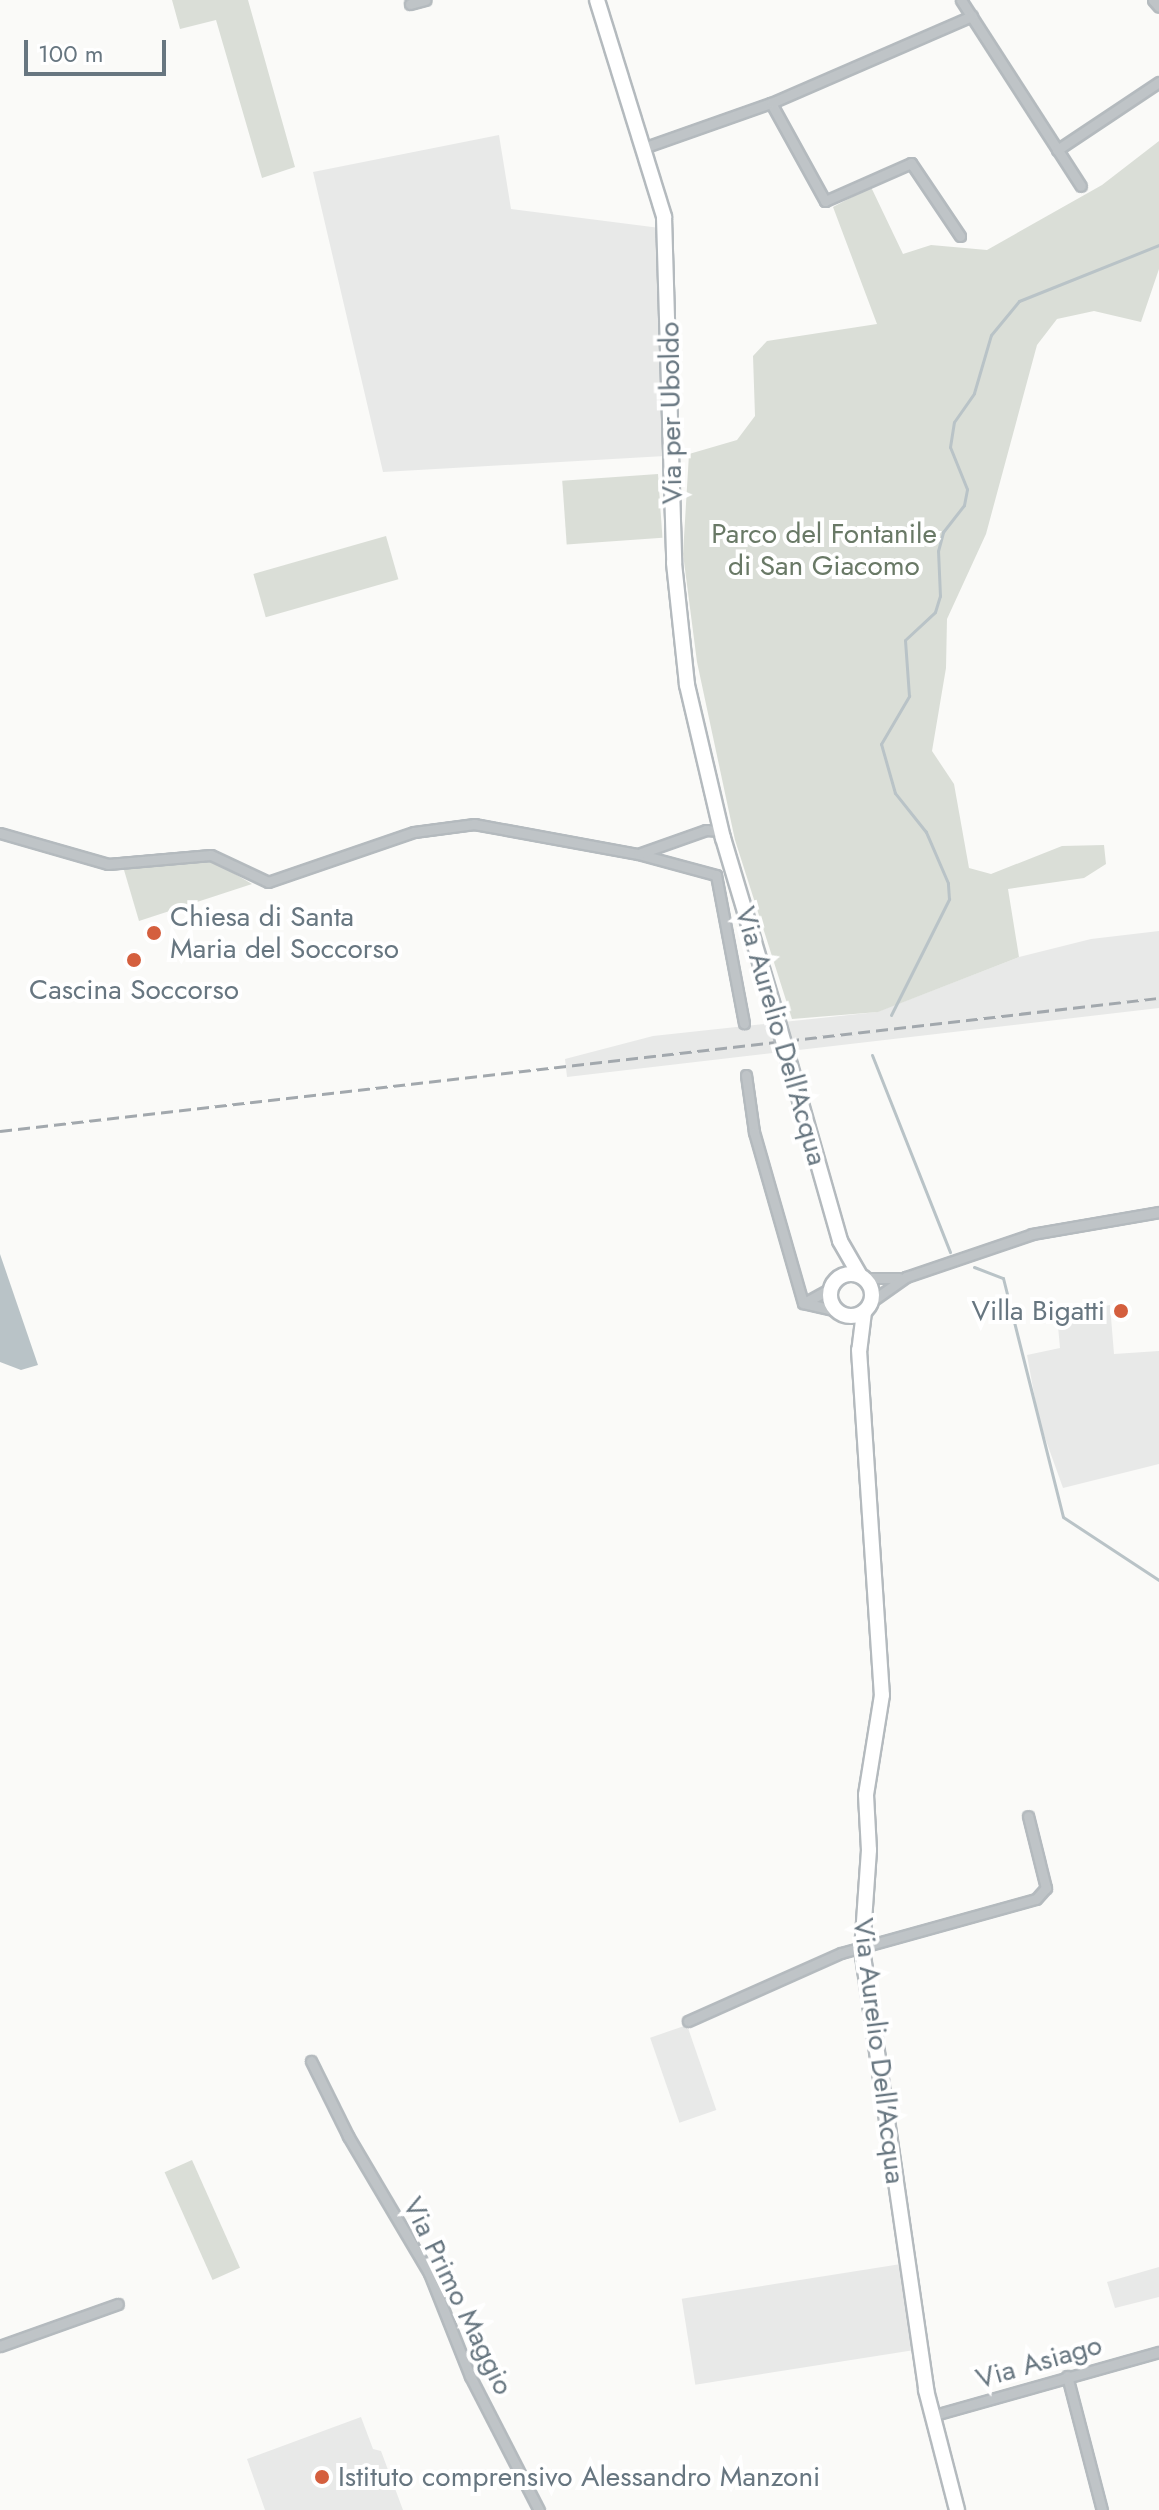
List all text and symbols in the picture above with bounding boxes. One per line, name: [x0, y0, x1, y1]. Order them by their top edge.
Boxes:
scale bar: [28, 24, 170, 74]
text: 100 m: [38, 36, 104, 71]
street label: Via per Uboldo: [653, 321, 689, 505]
park label: Parco del Fontanile di San Giacomo: [711, 517, 937, 583]
place label: Chiesa di Santa Maria del Soccorso: [170, 900, 399, 966]
street label: Via Aurelio Dell'Acqua: [728, 903, 834, 1169]
marker: Chiesa di Santa Maria del Soccorso: [145, 924, 163, 942]
marker: Cascina Soccorso: [125, 951, 143, 969]
place label: Cascina Soccorso: [29, 973, 239, 1007]
place label: Villa Bigatti: [971, 1294, 1105, 1328]
marker: Villa Bigatti: [1112, 1302, 1130, 1320]
street label: Via Aurelio Dell'Acqua: [846, 1916, 912, 2186]
street label: Via Primo Maggio: [396, 2192, 520, 2400]
street label: Via Asiago: [972, 2328, 1106, 2396]
place label: Istituto comprensivo Alessandro Manzoni: [338, 2460, 820, 2494]
marker: Istituto comprensivo Alessandro Manzoni: [313, 2468, 331, 2486]

